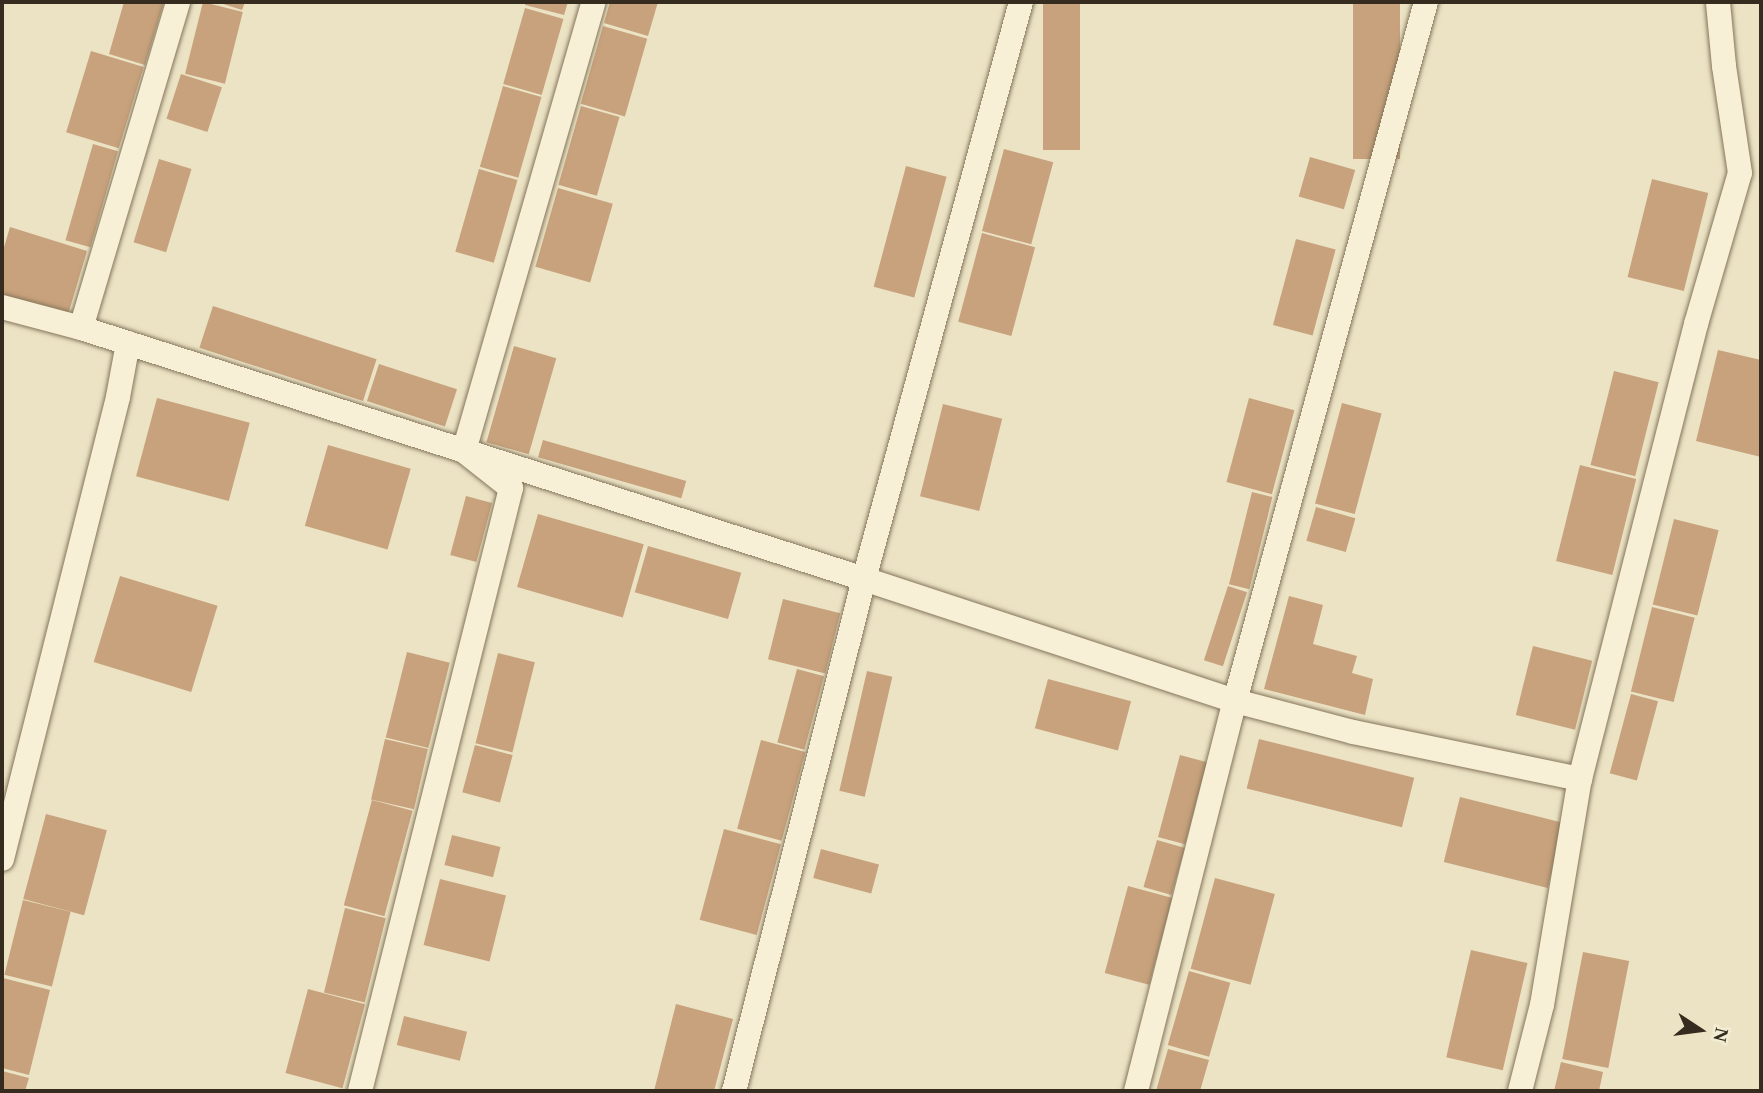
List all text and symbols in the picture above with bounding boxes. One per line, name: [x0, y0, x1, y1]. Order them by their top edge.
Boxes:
north arrow: [1665, 995, 1735, 1065]
text: N: [1709, 1026, 1733, 1044]

